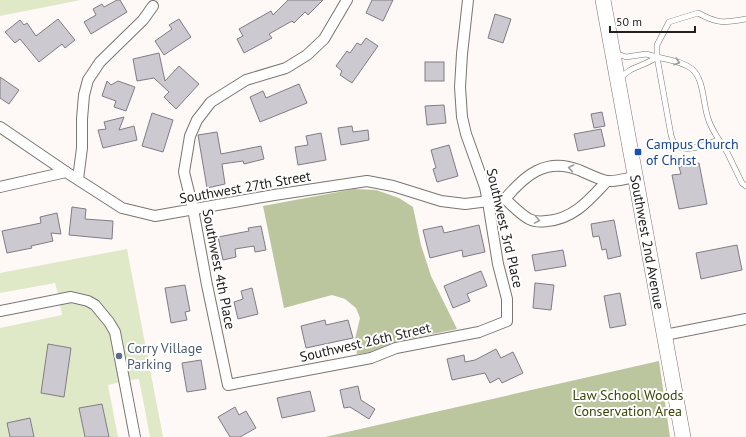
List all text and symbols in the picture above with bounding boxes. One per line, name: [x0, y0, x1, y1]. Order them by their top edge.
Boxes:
scale bar: [610, 8, 695, 34]
text: 50 m: [616, 14, 642, 29]
one-way arrow: [673, 57, 680, 66]
place label: Campus Church of Christ: [646, 135, 739, 169]
marker: Campus Church of Christ: [633, 147, 643, 157]
one-way arrow: [568, 164, 574, 172]
street label: Southwest 3rd Place: [482, 166, 528, 290]
street label: Southwest 27th Street: [178, 167, 312, 207]
street label: Southwest 2nd Avenue: [626, 173, 668, 311]
street label: Southwest 4th Place: [199, 207, 239, 331]
one-way arrow: [534, 216, 540, 224]
street label: Southwest 26th Street: [298, 318, 432, 366]
place label: Corry Village Parking: [127, 339, 202, 373]
marker: Corry Village Parking: [114, 351, 124, 361]
park label: Law School Woods Conservation Area: [572, 386, 684, 420]

